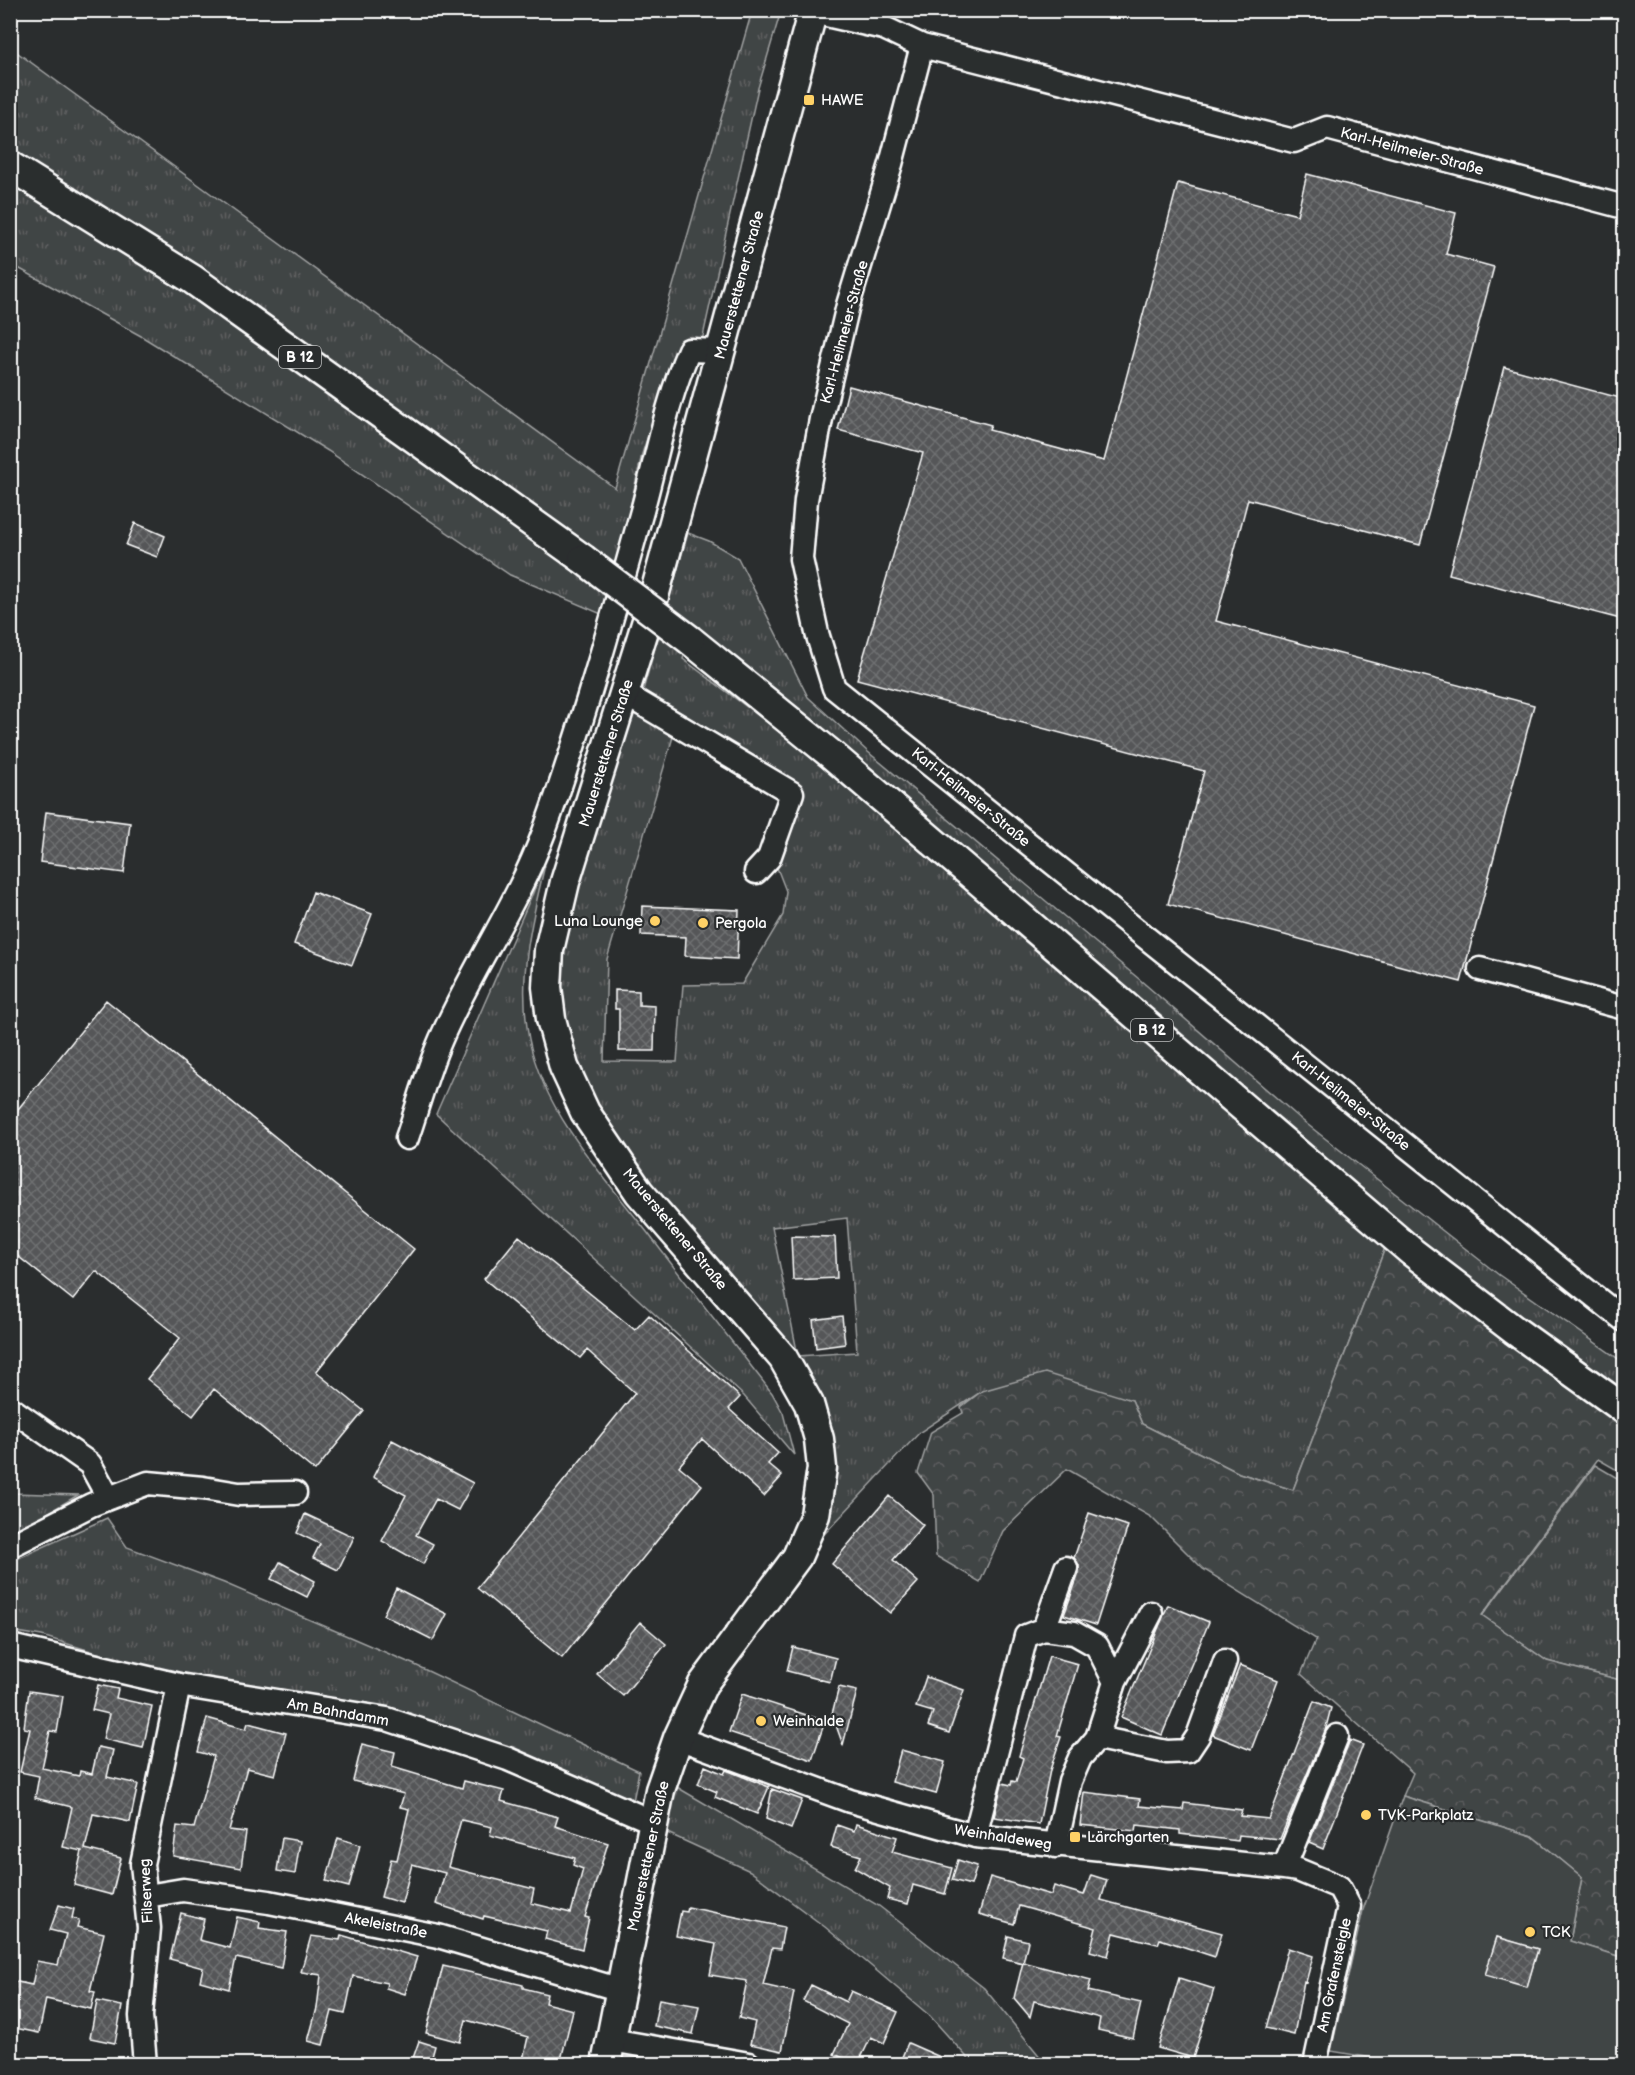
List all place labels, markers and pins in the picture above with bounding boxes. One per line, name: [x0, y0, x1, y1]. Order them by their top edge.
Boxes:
place label: HAWE: [821, 91, 864, 110]
marker: HAWE: [802, 93, 816, 107]
place label: Luna Lounge: [554, 912, 643, 931]
marker: Luna Lounge: [648, 914, 662, 928]
place label: Pergola: [715, 914, 767, 933]
marker: Pergola: [696, 916, 710, 930]
place label: Weinhalde: [773, 1712, 844, 1731]
marker: Weinhalde: [754, 1714, 768, 1728]
place label: TVK-Parkplatz: [1378, 1806, 1474, 1825]
marker: TVK-Parkplatz: [1359, 1808, 1373, 1822]
place label: Lärchgarten: [1087, 1828, 1169, 1847]
marker: Lärchgarten: [1068, 1830, 1082, 1844]
place label: TCK: [1542, 1923, 1571, 1942]
marker: TCK: [1523, 1925, 1537, 1939]

